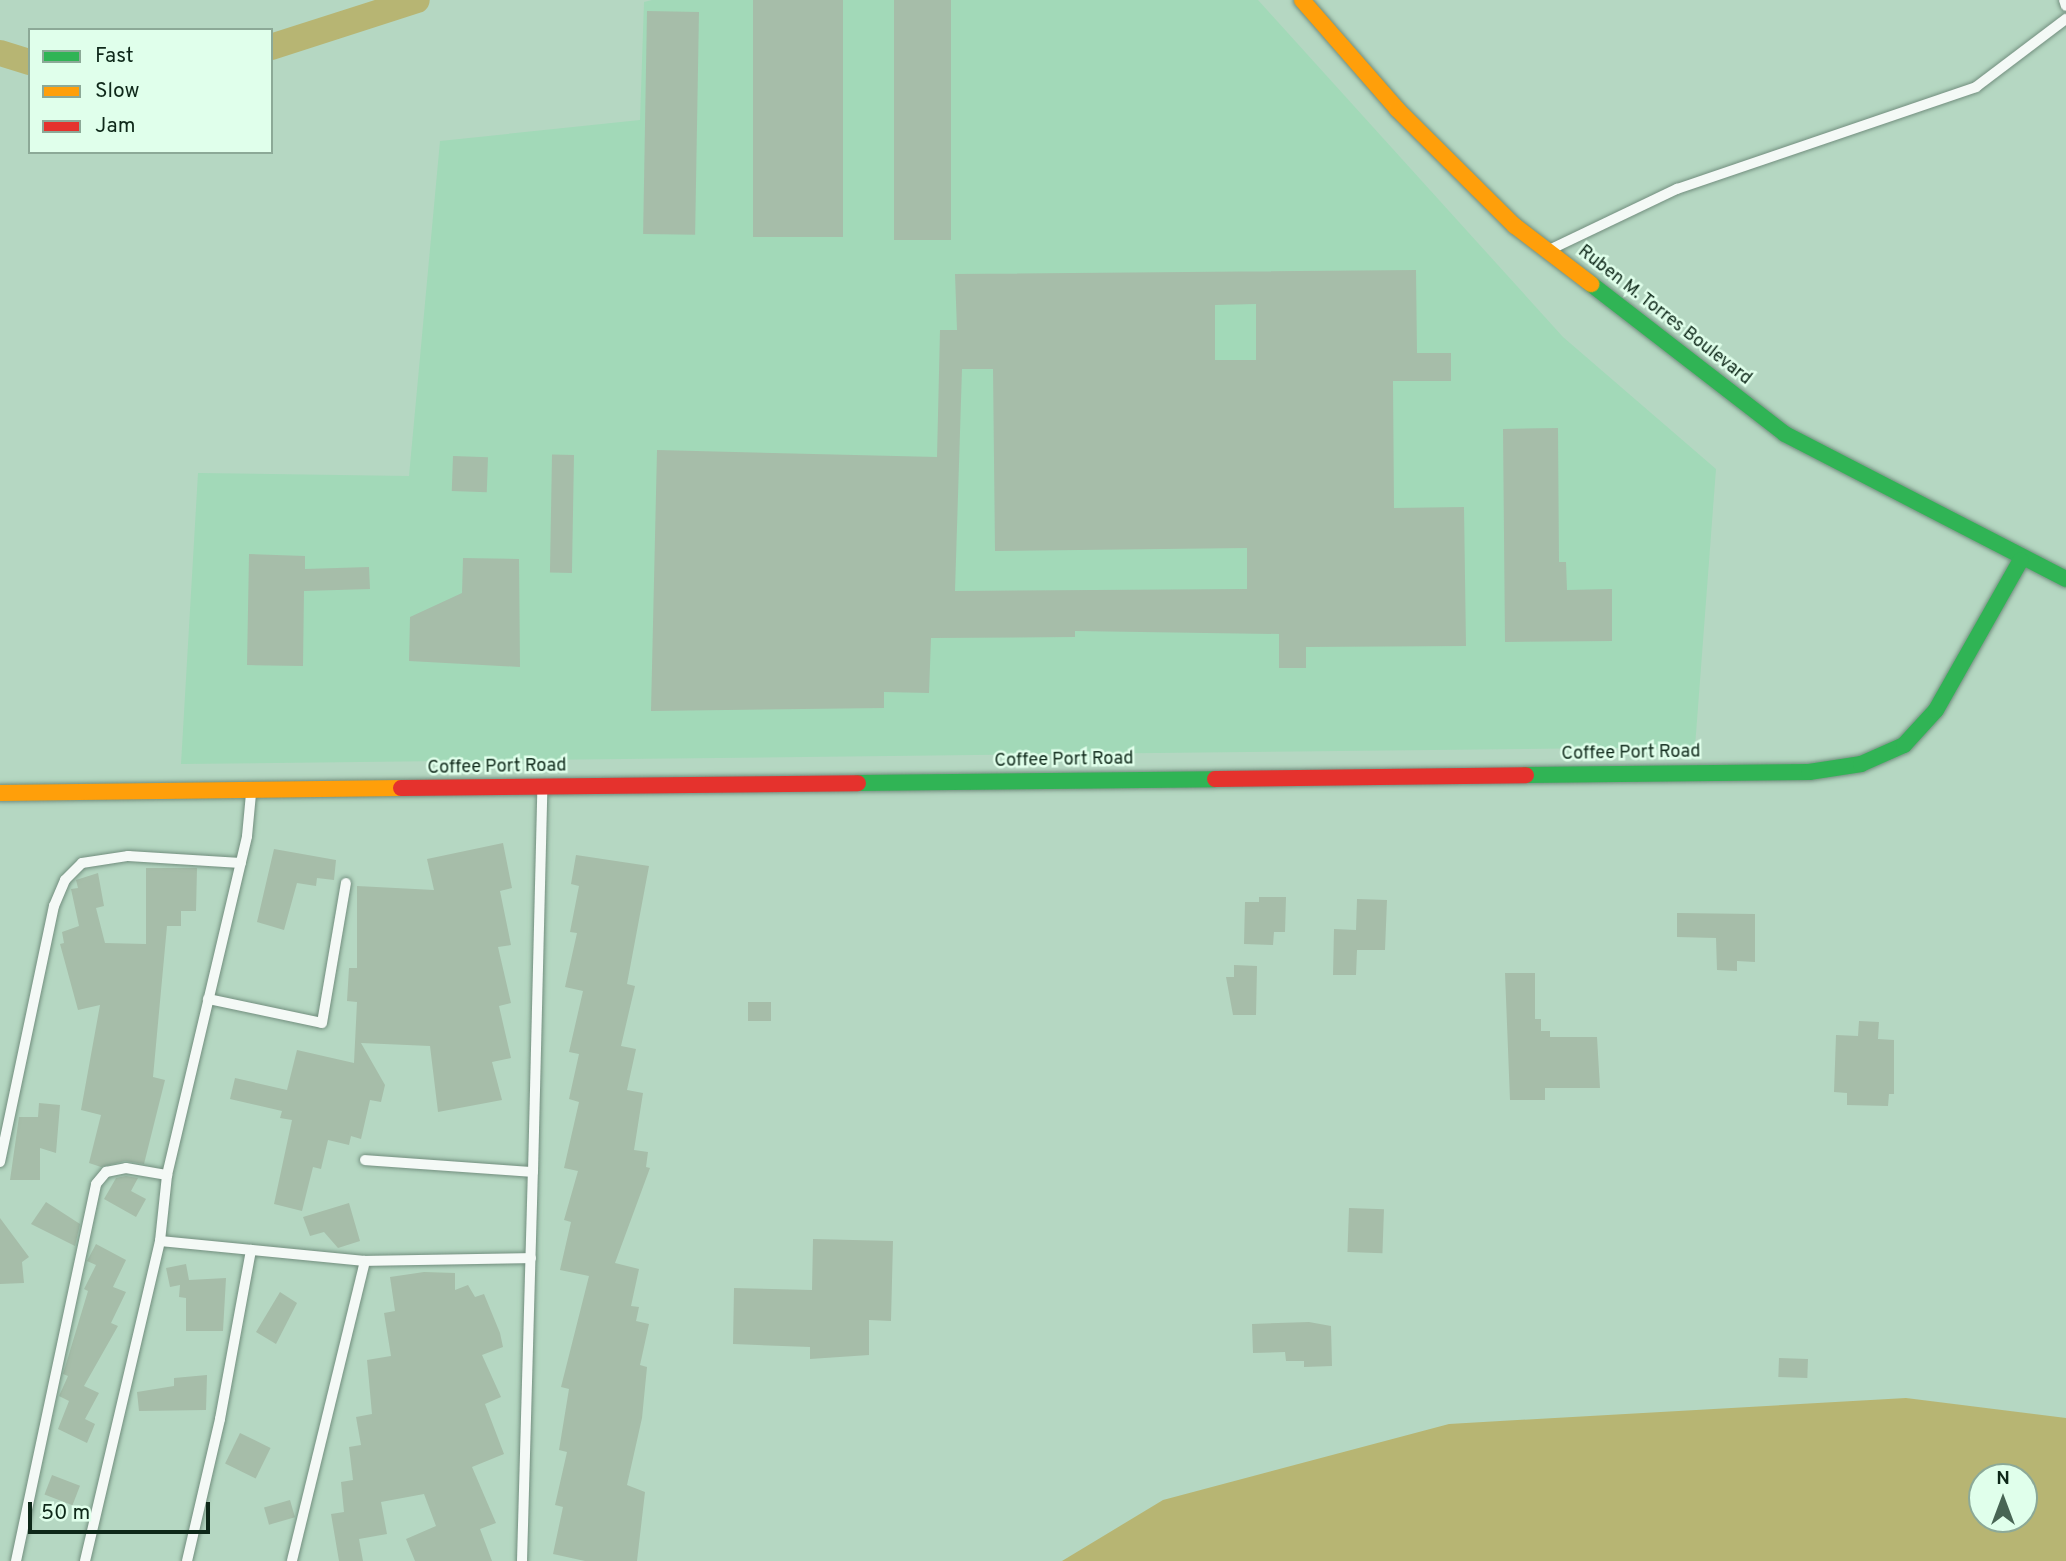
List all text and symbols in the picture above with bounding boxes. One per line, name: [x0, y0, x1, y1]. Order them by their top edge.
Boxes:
legend: [28, 28, 273, 154]
text: Fast: [95, 43, 134, 70]
text: Slow: [95, 78, 140, 105]
text: Jam: [95, 113, 136, 140]
street label: Ruben M. Torres Boulevard: [1573, 241, 1755, 391]
street label: Coffee Port Road: [1561, 742, 1701, 766]
street label: Coffee Port Road: [994, 749, 1134, 773]
street label: Coffee Port Road: [427, 756, 567, 780]
north arrow: [1968, 1463, 2038, 1533]
text: N: [1996, 1467, 2010, 1491]
scale bar: [32, 1488, 214, 1532]
text: 50 m: [41, 1500, 90, 1527]

